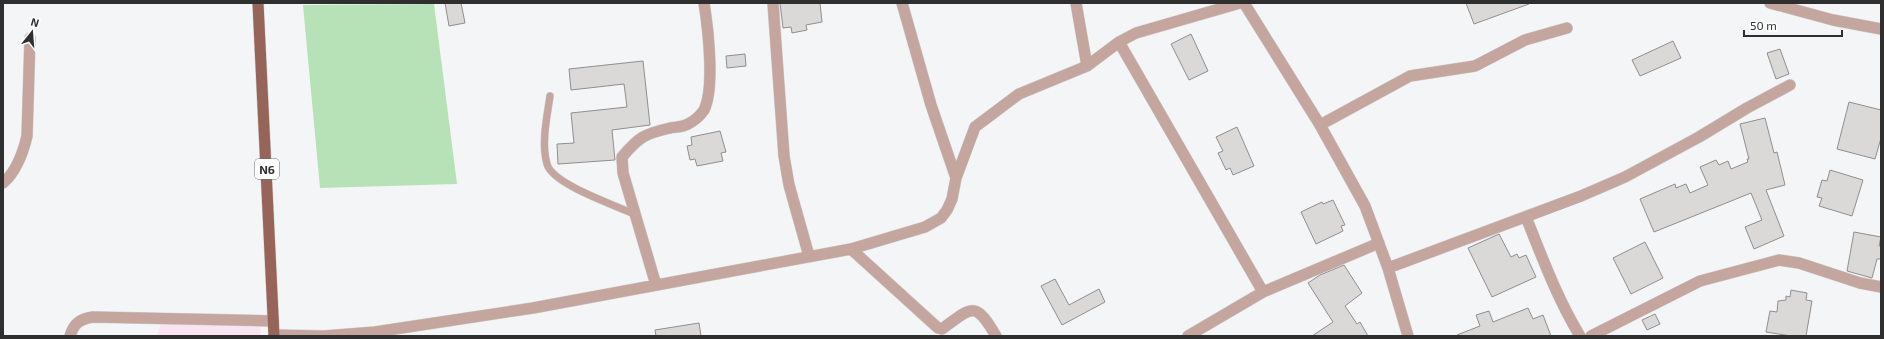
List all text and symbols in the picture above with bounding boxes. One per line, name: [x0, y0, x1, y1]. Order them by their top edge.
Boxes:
north arrow: [12, 12, 52, 52]
scale bar: [1744, 12, 1842, 38]
text: N: [29, 15, 41, 29]
text: 50 m: [1750, 18, 1777, 32]
road number: N6: [255, 159, 279, 179]

